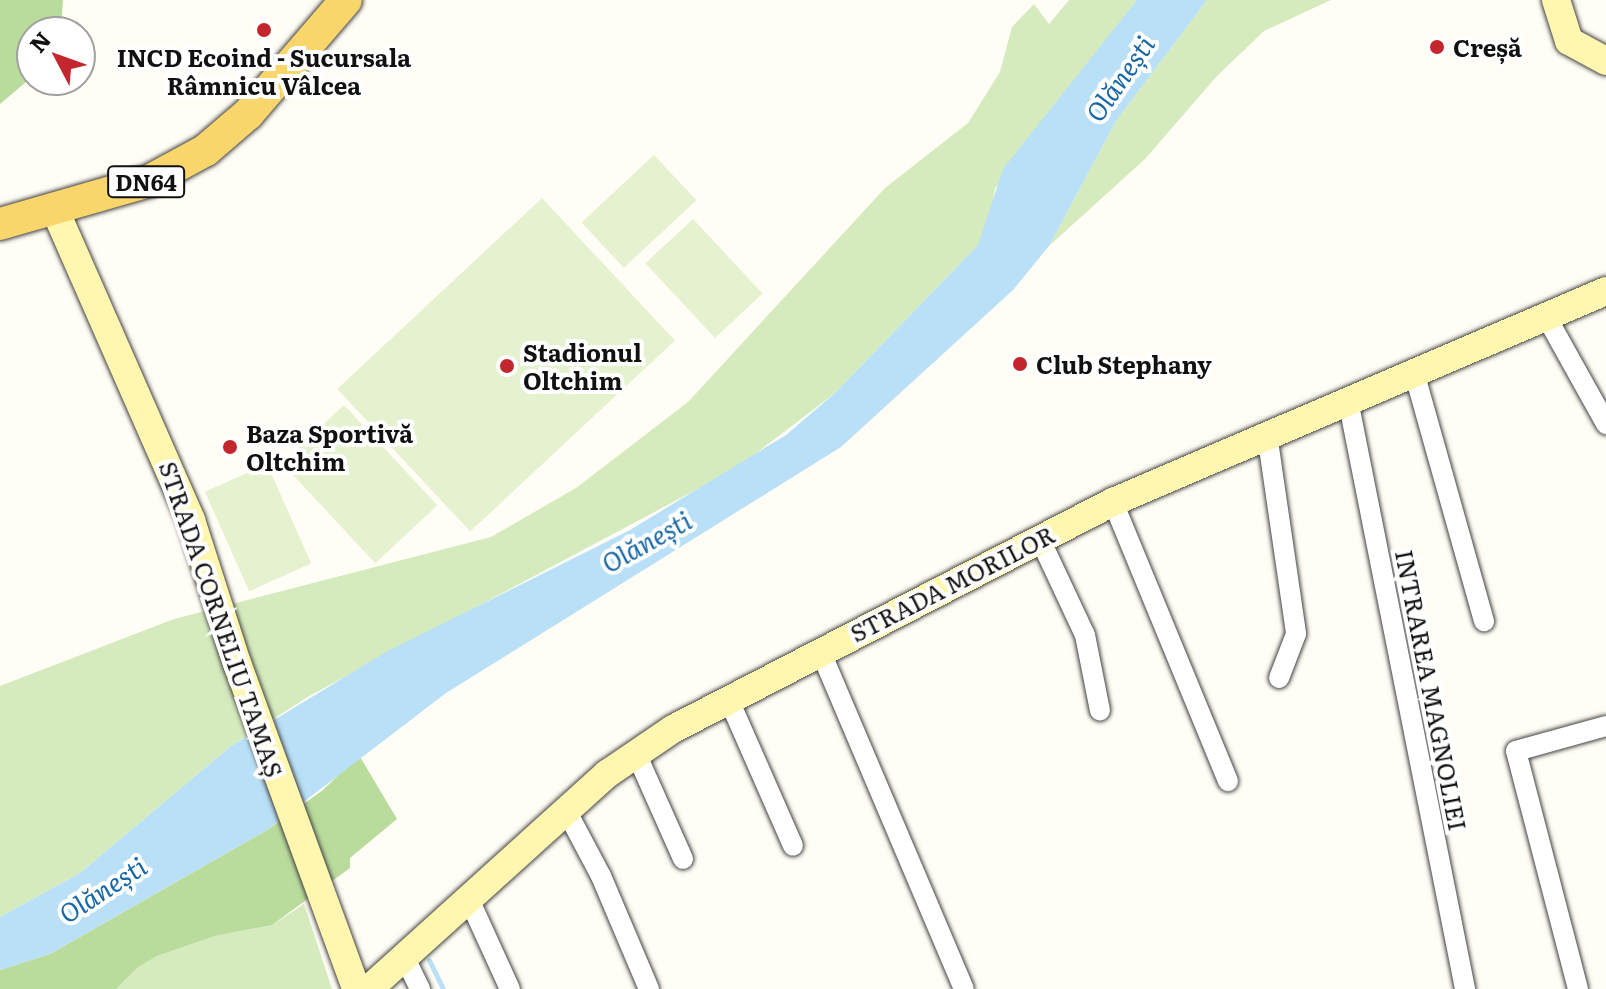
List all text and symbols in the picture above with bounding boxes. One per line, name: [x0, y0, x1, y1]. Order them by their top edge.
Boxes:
north arrow: [16, 16, 96, 96]
marker: INCD Ecoind - Sucursala Râmnicu Vâlcea: [255, 21, 273, 39]
text: N: [21, 23, 58, 59]
water label: Olănești: [1078, 29, 1160, 127]
place label: Creșă: [1453, 33, 1522, 61]
marker: Creșă: [1428, 38, 1446, 56]
place label: INCD Ecoind - Sucursala Râmnicu Vâlcea: [117, 43, 411, 99]
road number: DN64: [106, 164, 186, 200]
place label: Stadionul Oltchim: [523, 338, 642, 394]
place label: Club Stephany: [1036, 350, 1212, 378]
marker: Club Stephany: [1011, 355, 1029, 373]
marker: Stadionul Oltchim: [498, 357, 516, 375]
place label: Baza Sportivă Oltchim: [246, 419, 413, 475]
marker: Baza Sportivă Oltchim: [221, 438, 239, 456]
street label: STRADA CORNELIU TAMAȘ: [154, 457, 290, 781]
water label: Olănești: [596, 504, 696, 578]
street label: STRADA MORILOR: [845, 519, 1059, 647]
street label: INTRAREA MAGNOLIEI: [1391, 547, 1473, 833]
water label: Olănești: [53, 849, 151, 929]

